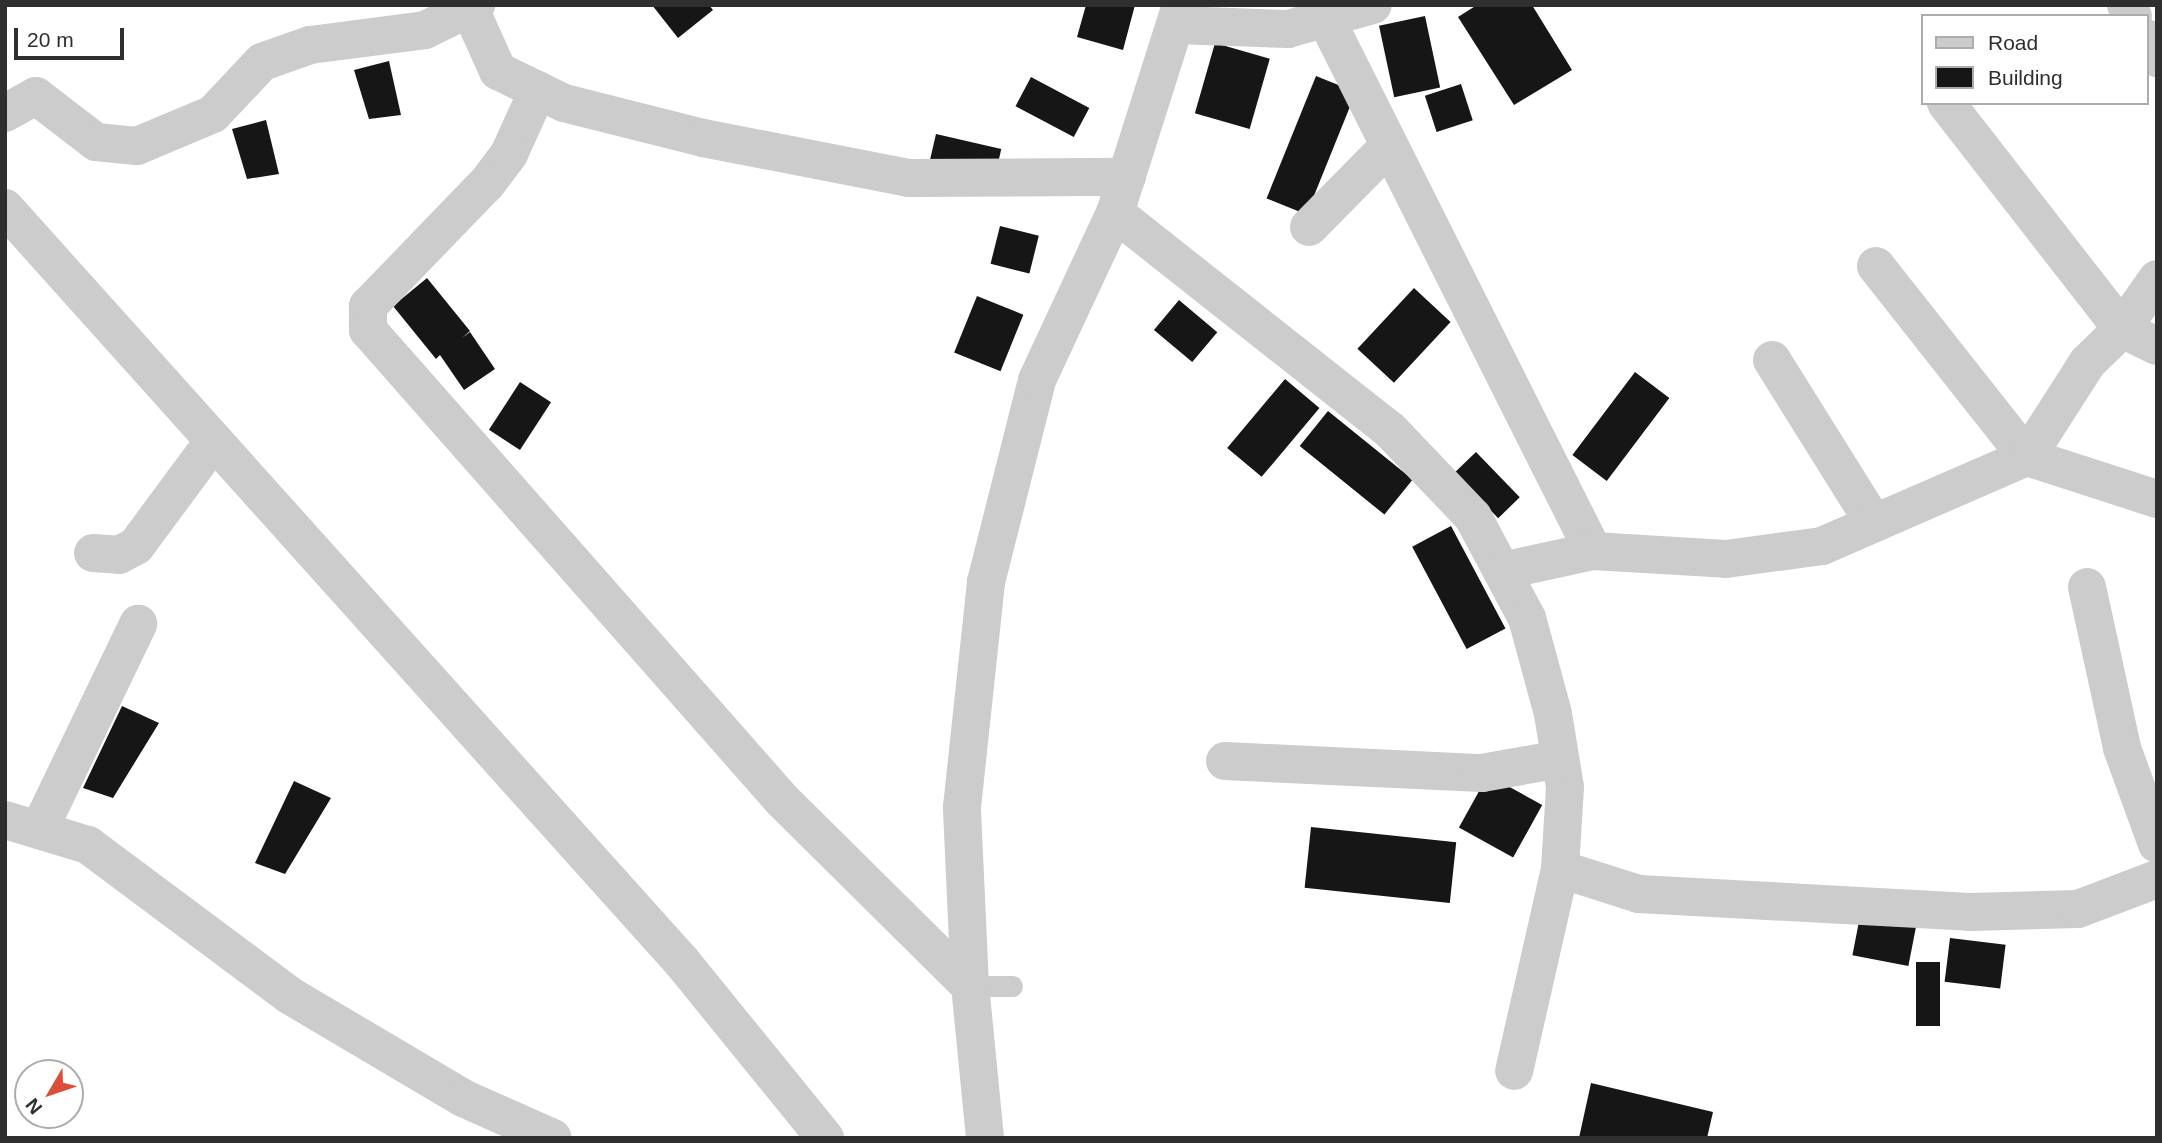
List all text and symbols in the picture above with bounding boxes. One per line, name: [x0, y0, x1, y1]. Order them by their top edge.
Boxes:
scale bar: [18, 14, 128, 58]
legend: [1920, 14, 2148, 105]
text: 20 m: [27, 28, 74, 51]
text: Road: [1988, 31, 2038, 54]
text: Building: [1988, 66, 2063, 89]
north arrow: [14, 1059, 84, 1129]
text: N: [21, 1094, 46, 1118]

